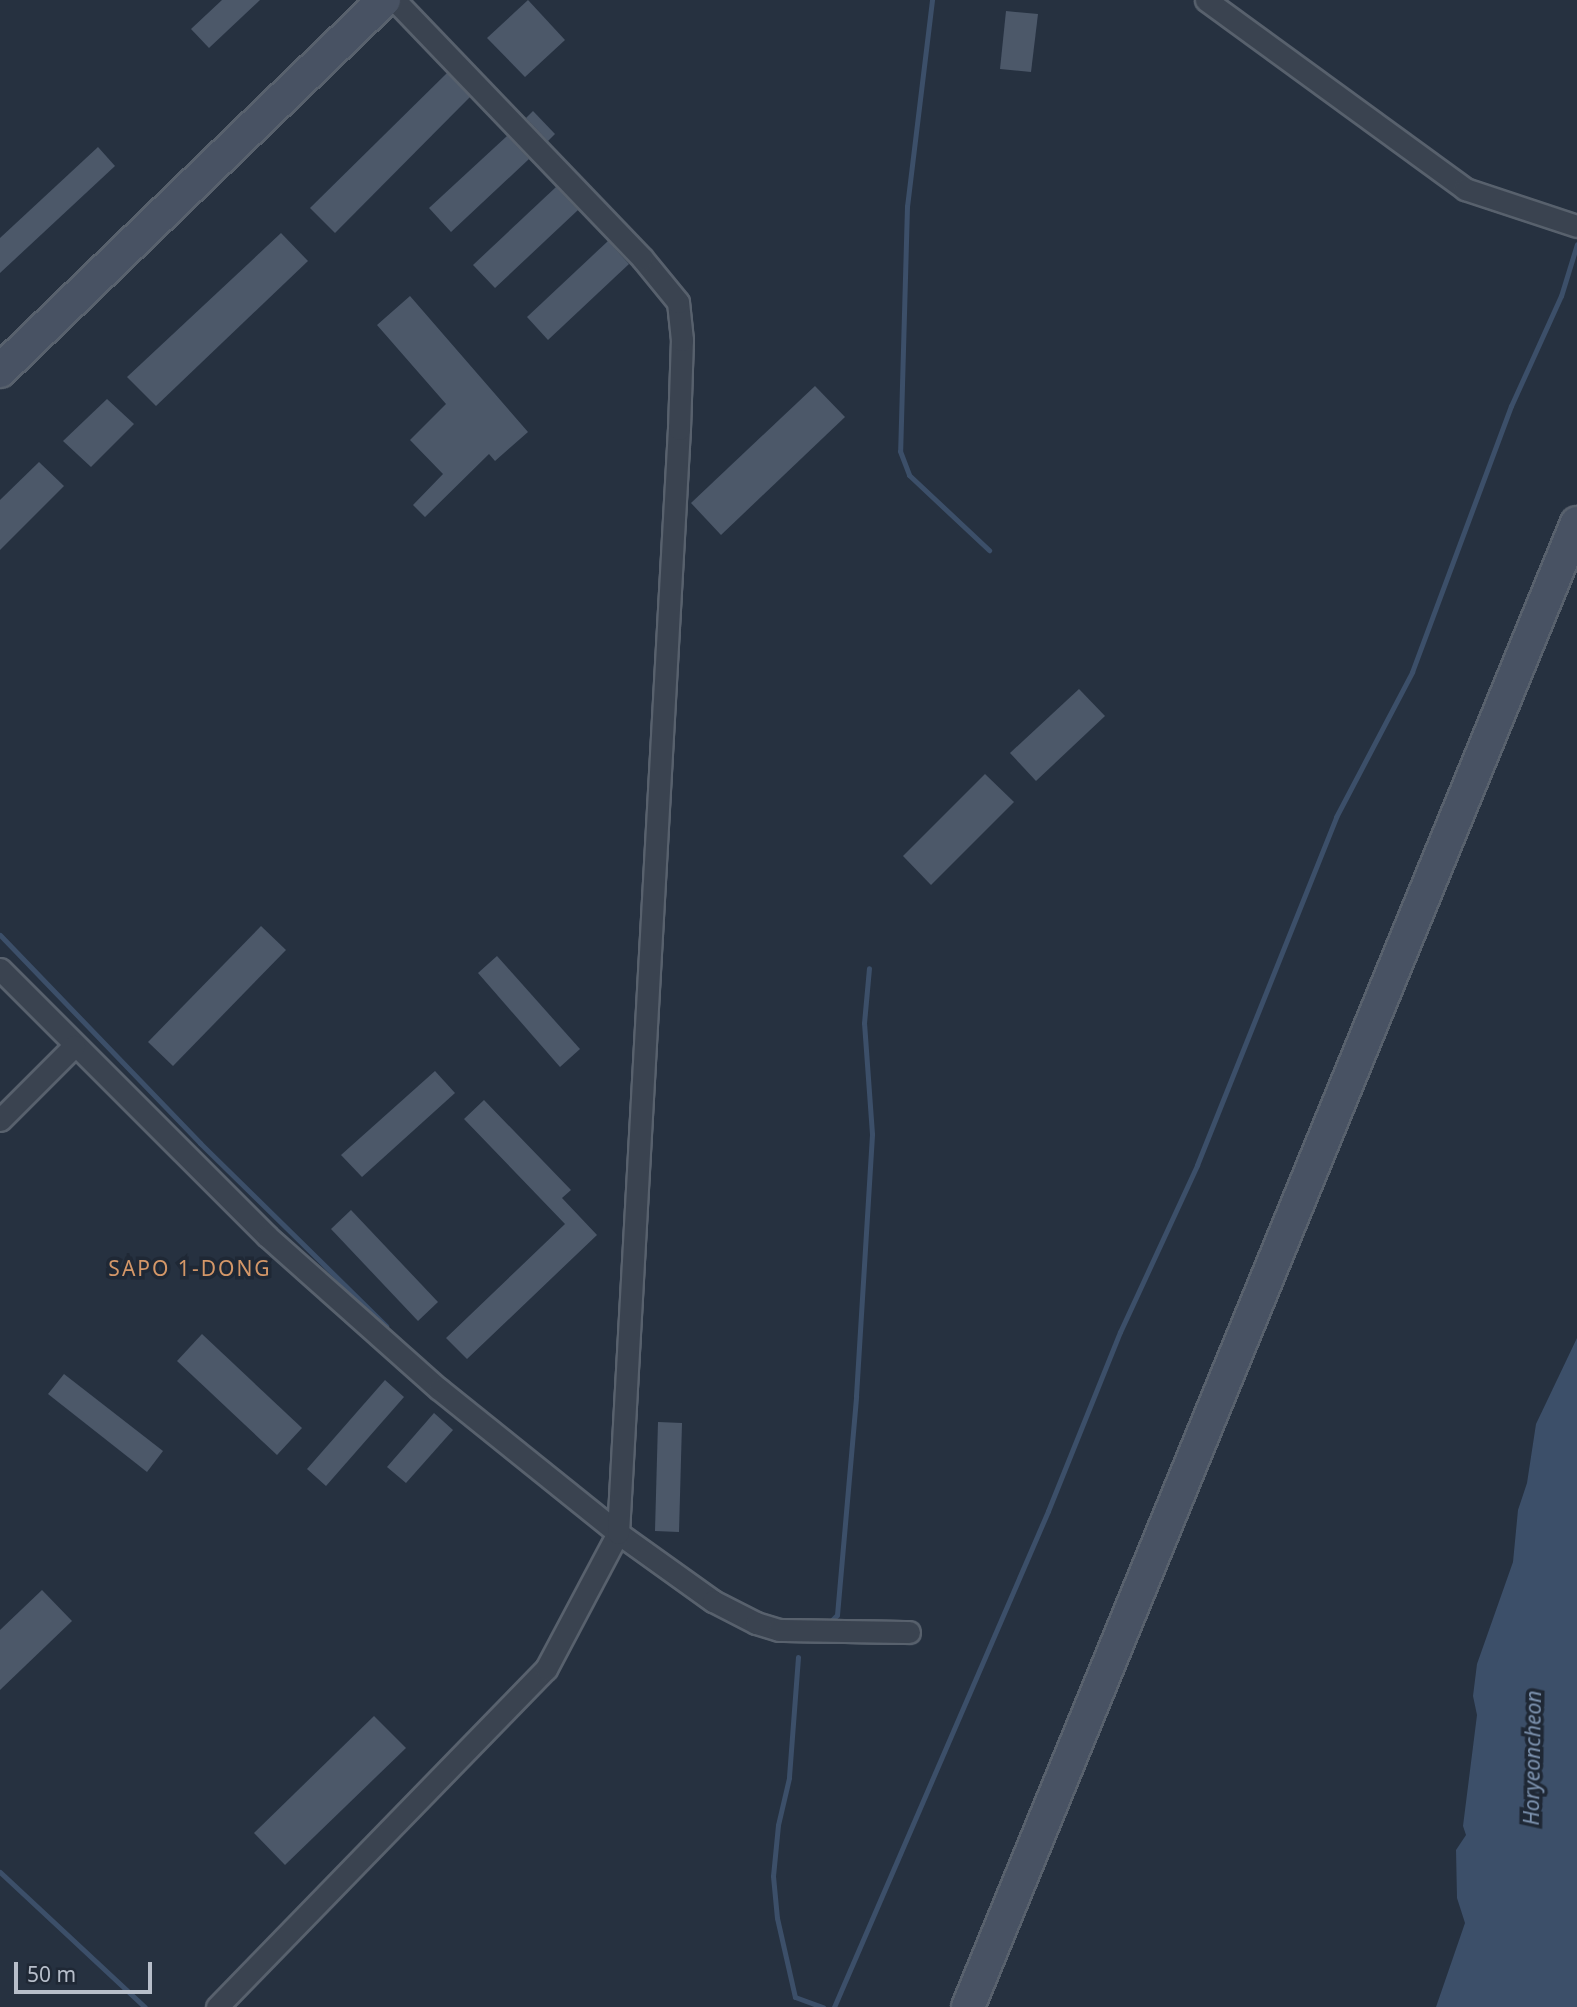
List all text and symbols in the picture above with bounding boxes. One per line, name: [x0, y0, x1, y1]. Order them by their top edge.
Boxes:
district label: SAPO 1-DONG: [110, 1255, 270, 1281]
water label: Horyeoncheon: [1518, 1690, 1546, 1826]
scale bar: [18, 1948, 156, 1992]
text: 50 m: [27, 1960, 76, 1988]

